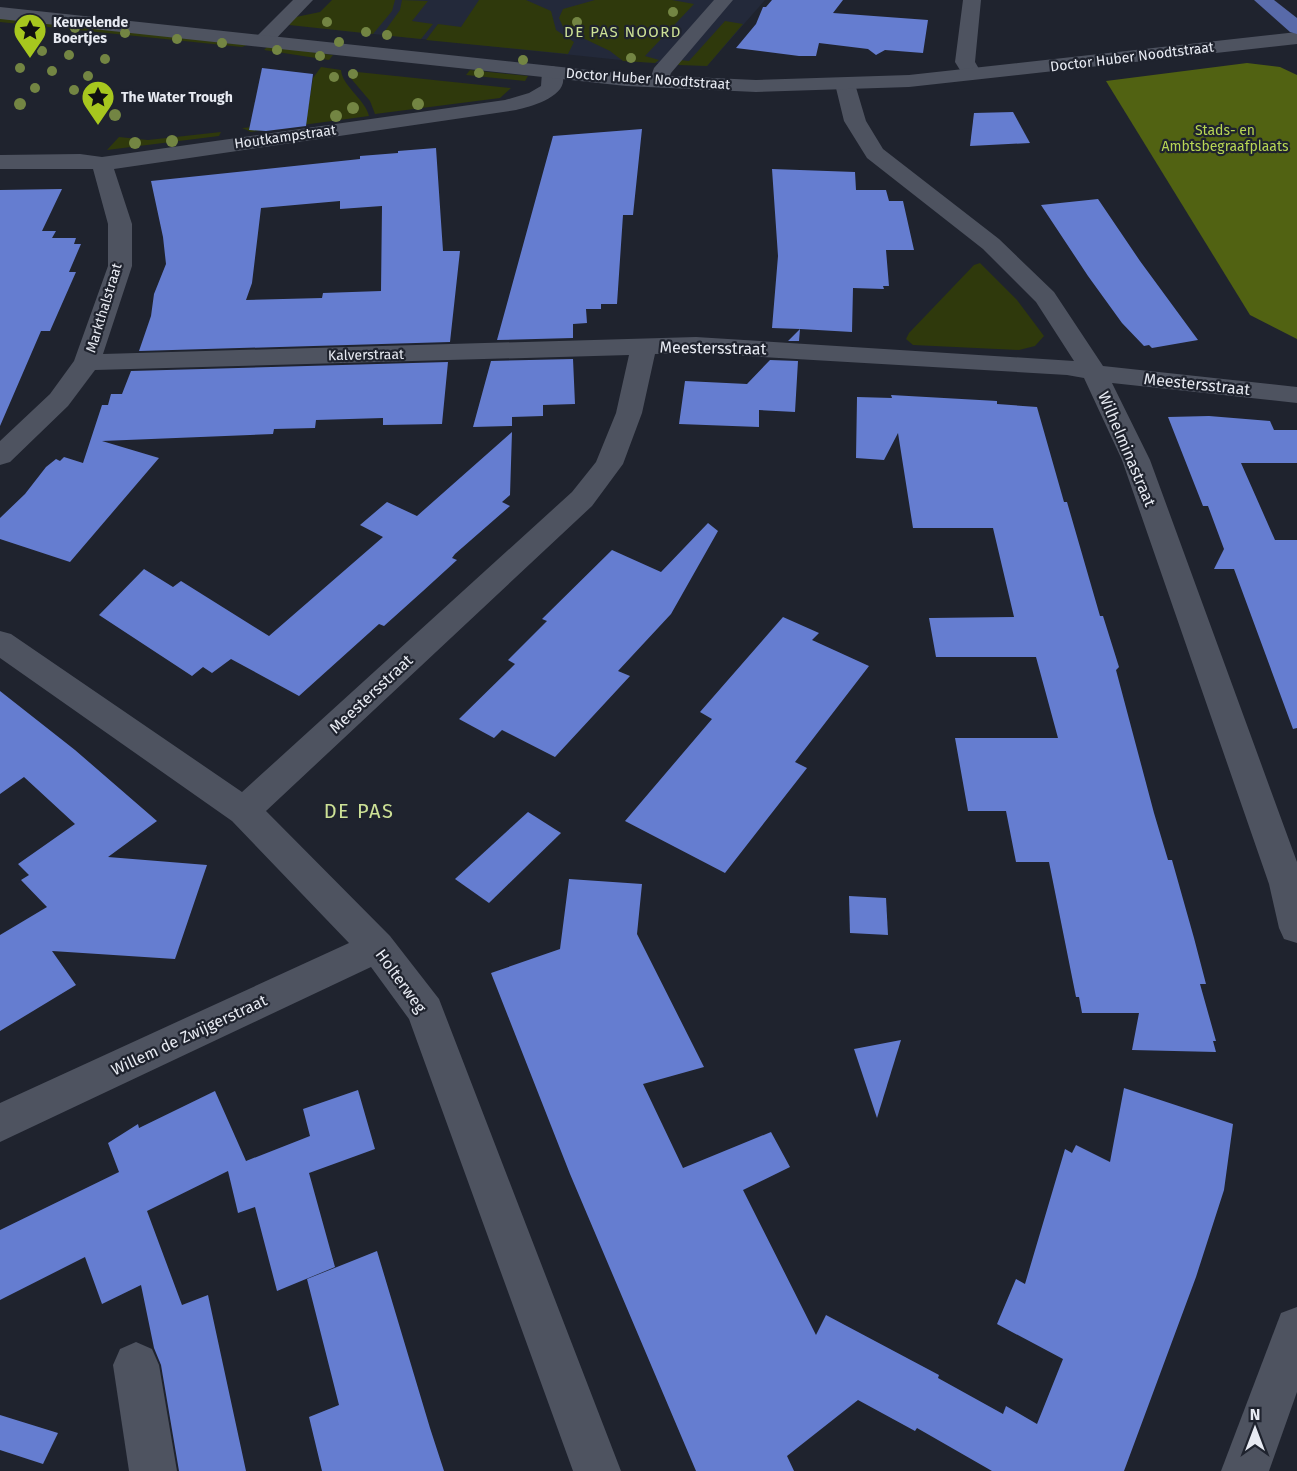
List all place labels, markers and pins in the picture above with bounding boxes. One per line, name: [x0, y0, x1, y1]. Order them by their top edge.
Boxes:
place icon: Keuvelende Boertjes: [12, 12, 48, 59]
place label: Keuvelende Boertjes: [53, 14, 128, 47]
place icon: The Water Trough: [80, 79, 116, 126]
place label: The Water Trough: [121, 89, 233, 106]

